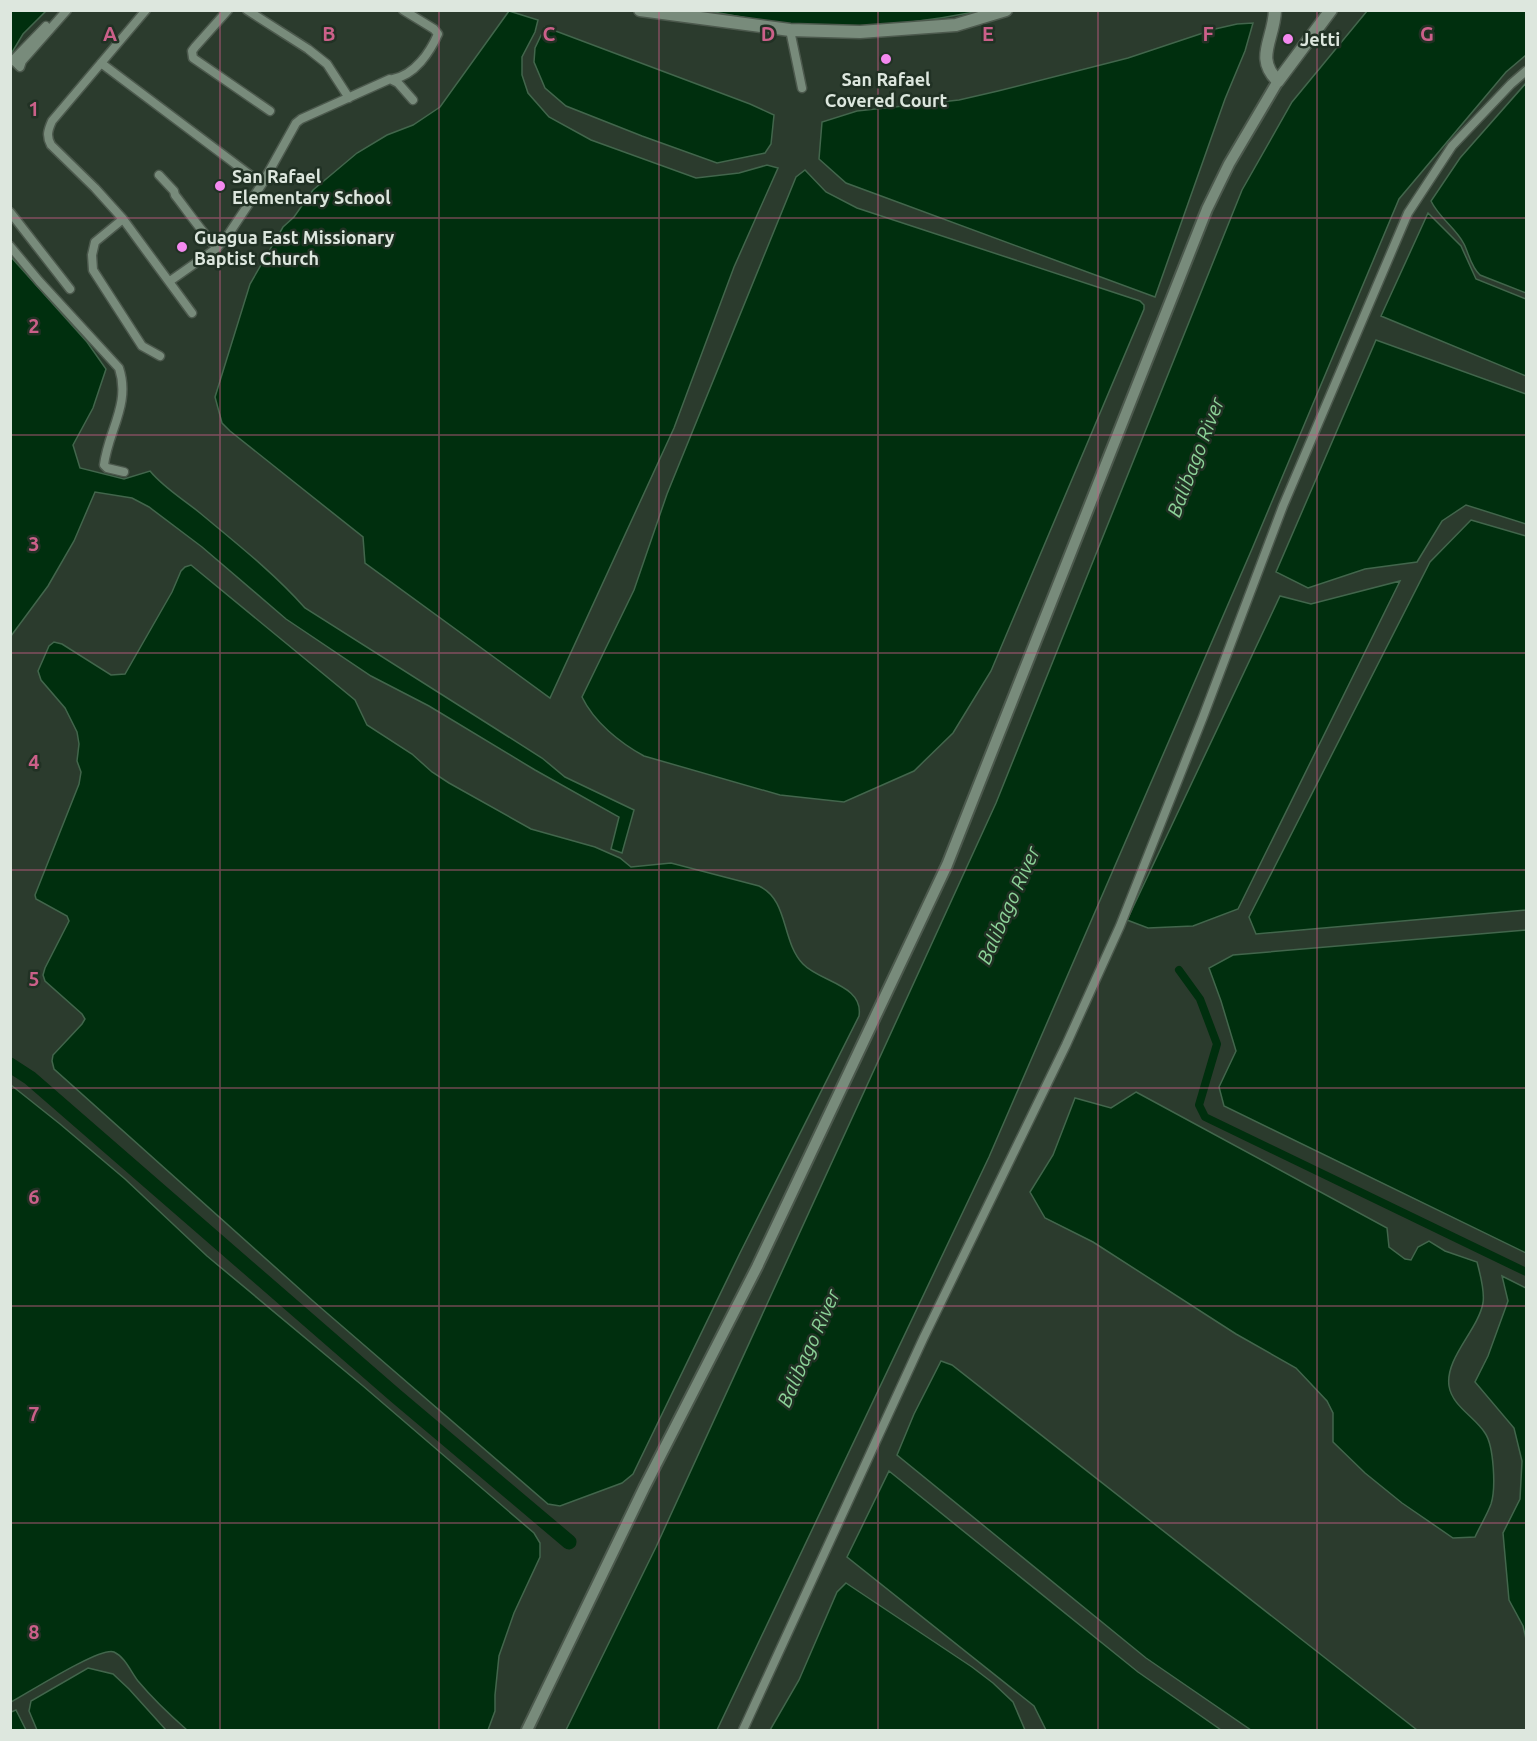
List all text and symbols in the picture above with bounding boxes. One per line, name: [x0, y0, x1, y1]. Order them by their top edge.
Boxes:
text: A: [103, 22, 117, 45]
text: B: [322, 22, 336, 45]
text: C: [543, 22, 556, 45]
text: D: [761, 22, 775, 45]
text: E: [982, 22, 994, 45]
text: F: [1202, 22, 1214, 45]
text: G: [1420, 22, 1434, 45]
place label: Jetti: [1300, 29, 1340, 49]
marker: Jetti: [1281, 32, 1295, 46]
marker: San Rafael Covered Court: [879, 52, 893, 66]
place label: San Rafael Covered Court: [825, 69, 947, 110]
text: 1: [28, 97, 40, 120]
place label: San Rafael Elementary School: [232, 166, 391, 207]
marker: San Rafael Elementary School: [213, 179, 227, 193]
place label: Guagua East Missionary Baptist Church: [194, 227, 395, 268]
marker: Guagua East Missionary Baptist Church: [175, 240, 189, 254]
text: 2: [28, 314, 40, 337]
water label: Balibago River: [1162, 393, 1229, 520]
text: 3: [28, 532, 40, 555]
text: 4: [28, 750, 40, 773]
water label: Balibago River: [972, 841, 1045, 967]
text: 5: [28, 967, 40, 990]
text: 6: [28, 1185, 40, 1208]
water label: Balibago River: [772, 1284, 845, 1410]
text: 7: [28, 1402, 40, 1425]
text: 8: [28, 1620, 40, 1643]

